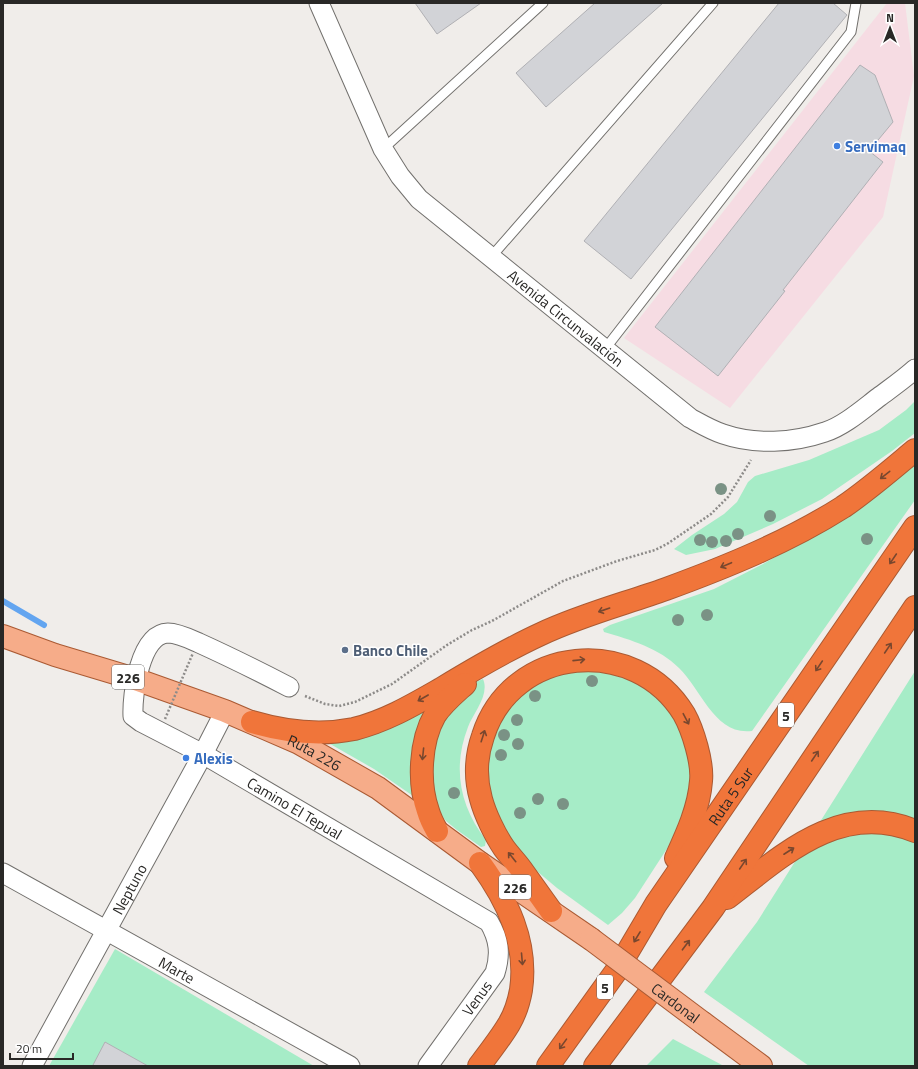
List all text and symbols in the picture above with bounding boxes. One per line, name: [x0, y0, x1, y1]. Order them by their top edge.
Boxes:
north arrow: [870, 8, 910, 48]
text: N: [886, 10, 894, 26]
place label: Servimaq: [845, 135, 906, 158]
marker: Servimaq: [832, 141, 842, 151]
street label: Avenida Circunvalación: [503, 264, 629, 372]
one-way arrow: [880, 471, 891, 480]
one-way arrow: [889, 553, 897, 564]
one-way arrow: [721, 562, 733, 569]
one-way arrow: [599, 606, 611, 614]
place label: Banco Chile: [353, 639, 428, 662]
one-way arrow: [884, 643, 892, 654]
marker: Banco Chile: [340, 645, 350, 655]
one-way arrow: [572, 657, 585, 664]
one-way arrow: [815, 660, 823, 671]
road number: 226: [112, 665, 144, 689]
one-way arrow: [418, 695, 430, 703]
road number: 5: [778, 703, 794, 727]
one-way arrow: [683, 713, 691, 725]
street label: Ruta 226: [284, 728, 346, 776]
one-way arrow: [480, 730, 487, 743]
place label: Alexis: [194, 747, 233, 770]
one-way arrow: [420, 747, 427, 760]
one-way arrow: [811, 751, 819, 762]
marker: Alexis: [181, 753, 191, 763]
street label: Ruta 5 Sur: [702, 762, 758, 830]
street label: Camino El Tepual: [243, 771, 347, 845]
one-way arrow: [783, 847, 794, 855]
one-way arrow: [507, 851, 516, 862]
street label: Neptuno: [106, 859, 152, 918]
one-way arrow: [739, 859, 747, 870]
road number: 226: [499, 875, 531, 899]
one-way arrow: [632, 931, 640, 943]
one-way arrow: [681, 939, 690, 950]
street label: Marte: [155, 950, 199, 989]
one-way arrow: [518, 952, 525, 965]
road number: 5: [597, 975, 613, 999]
street label: Venus: [456, 976, 498, 1020]
street label: Cardonal: [647, 977, 705, 1028]
scale bar: [10, 1035, 73, 1061]
text: 20 m: [16, 1039, 42, 1058]
one-way arrow: [559, 1039, 567, 1050]

